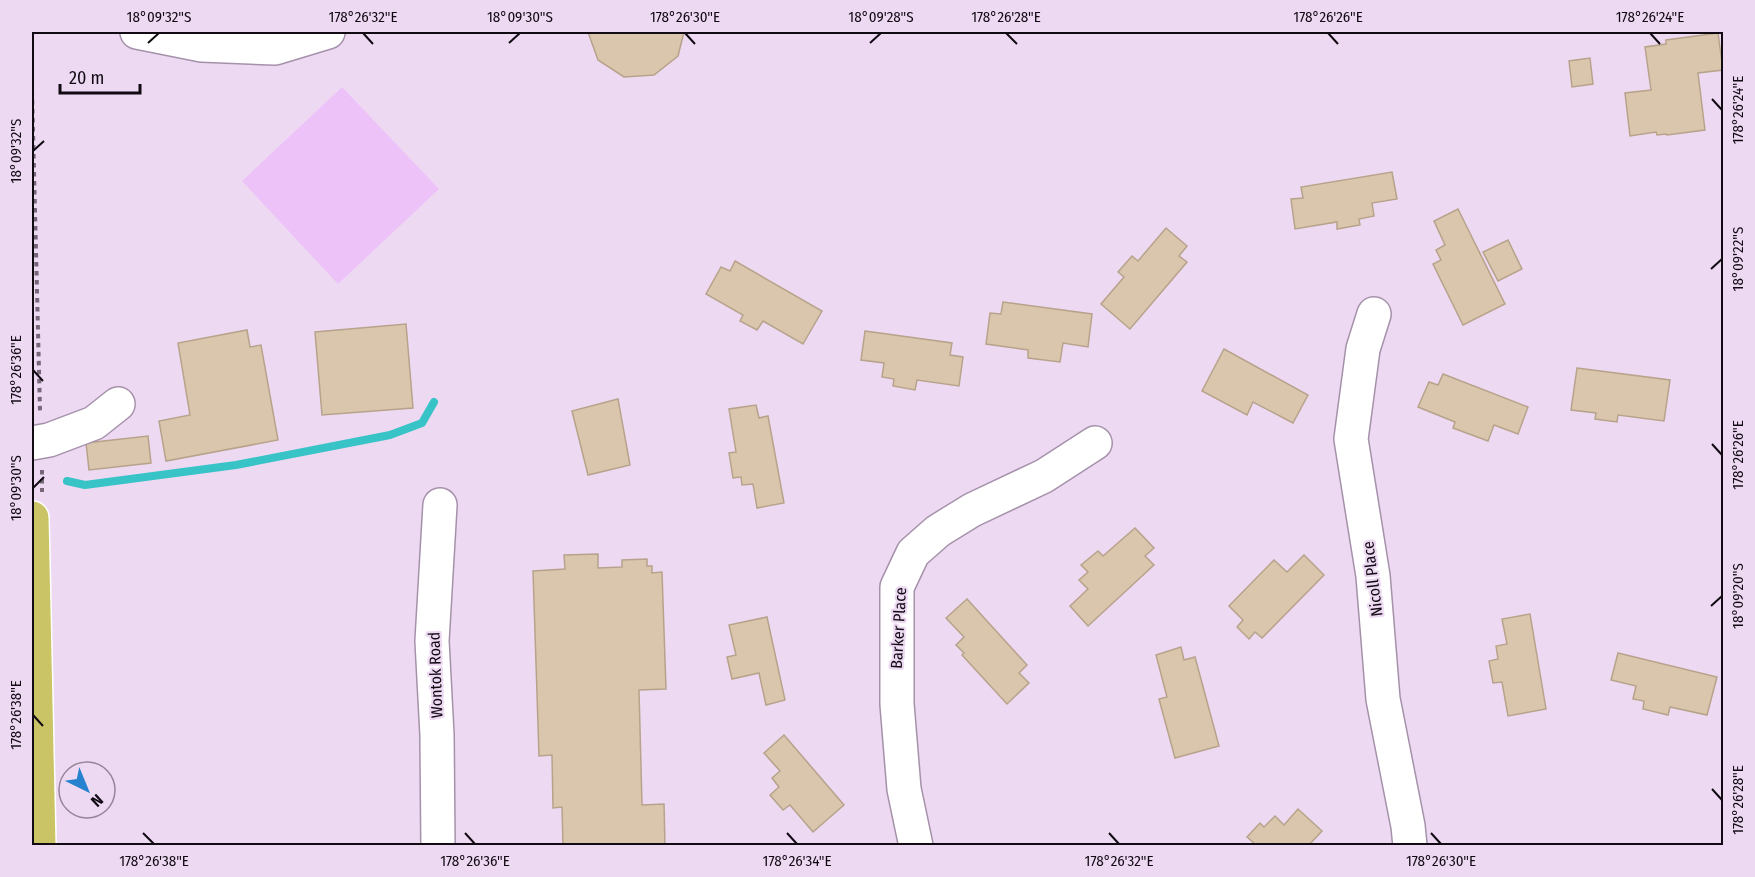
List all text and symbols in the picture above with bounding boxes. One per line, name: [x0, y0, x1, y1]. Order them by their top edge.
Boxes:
text: 18°09'32"S: [127, 8, 191, 26]
text: 178°26'32"E: [329, 8, 397, 26]
text: 18°09'30"S: [487, 8, 553, 26]
text: 178°26'30"E: [650, 8, 720, 26]
text: 18°09'28"S: [848, 8, 914, 26]
text: 178°26'28"E: [971, 8, 1041, 26]
text: 178°26'26"E: [1293, 8, 1363, 26]
text: 178°26'24"E: [1616, 8, 1684, 26]
scale bar: [60, 57, 140, 95]
text: 20 m: [69, 67, 104, 89]
text: 178°26'24"E: [1729, 76, 1747, 144]
text: 18°09'32"S: [7, 119, 25, 183]
text: 18°09'22"S: [1729, 227, 1747, 291]
text: 178°26'36"E: [7, 335, 25, 405]
text: 178°26'26"E: [1729, 420, 1747, 490]
text: 18°09'30"S: [7, 455, 25, 521]
street label: Nicoll Place: [1358, 540, 1387, 618]
text: 18°09'20"S: [1729, 563, 1747, 629]
street label: Barker Place: [887, 587, 910, 669]
street label: Wontok Road: [424, 631, 447, 719]
text: 178°26'38"E: [7, 680, 25, 750]
north arrow: [57, 760, 117, 820]
text: 178°26'28"E: [1729, 765, 1747, 835]
text: N: [87, 790, 107, 811]
text: 178°26'38"E: [119, 852, 189, 870]
text: 178°26'36"E: [440, 852, 510, 870]
text: 178°26'34"E: [763, 852, 831, 870]
text: 178°26'32"E: [1085, 852, 1153, 870]
text: 178°26'30"E: [1406, 852, 1476, 870]

